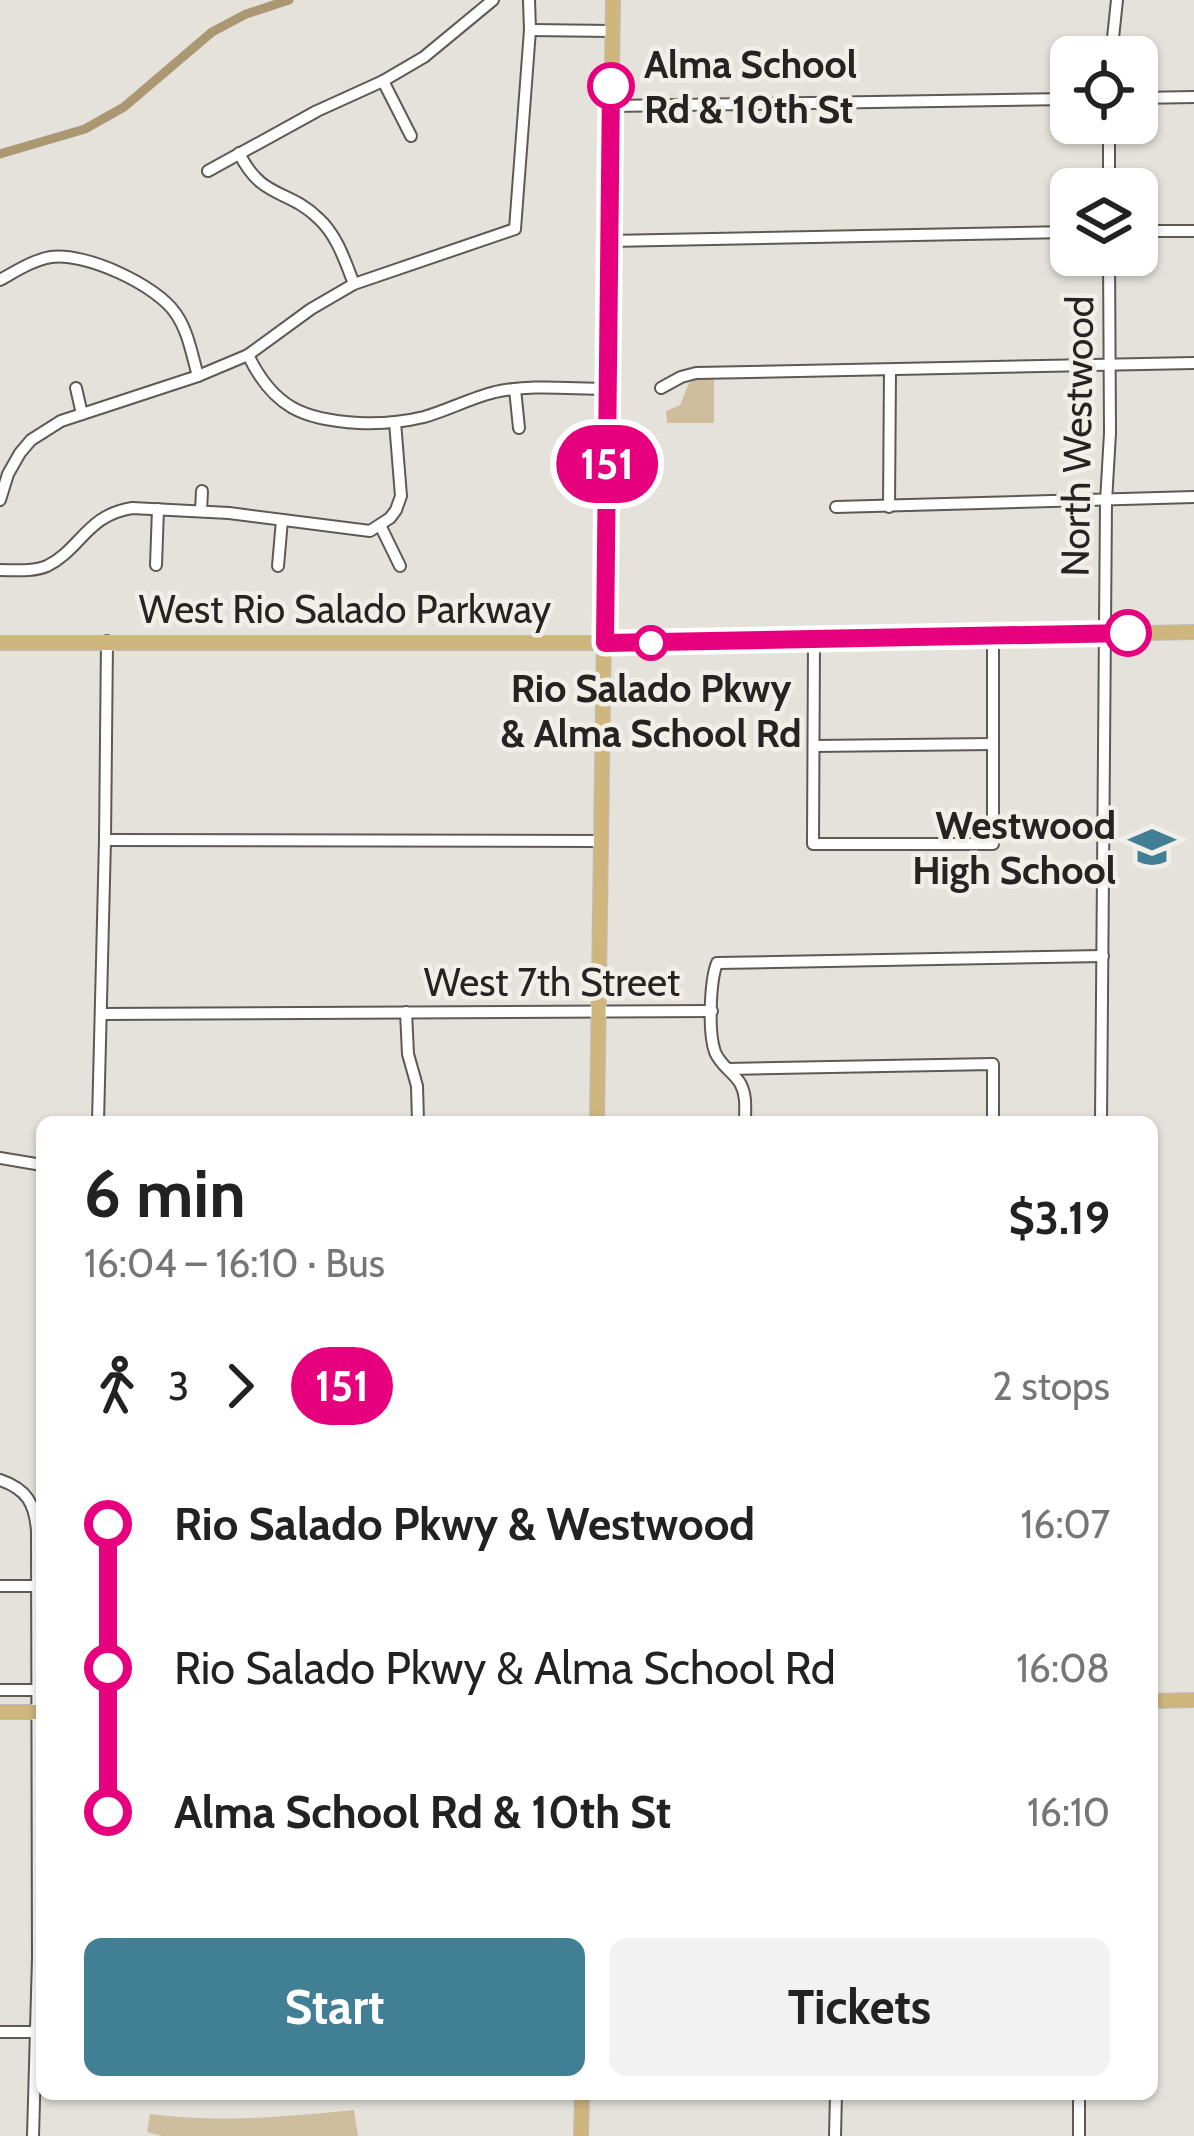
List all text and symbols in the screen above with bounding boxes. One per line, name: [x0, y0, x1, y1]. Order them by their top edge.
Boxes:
map controls: [1050, 36, 1158, 276]
button: locate: [1050, 36, 1158, 144]
place label: Alma School Rd & 10th St: [644, 40, 857, 133]
marker: Alma School Rd & 10th St: [589, 64, 633, 108]
button: layers: [1050, 168, 1158, 276]
street label: North Westwood: [1051, 295, 1103, 577]
line badge: 151: [538, 425, 676, 503]
text: 151: [580, 438, 634, 490]
street label: West Rio Salado Parkway: [139, 585, 552, 633]
unlabelled marker: [1106, 611, 1150, 655]
marker: Rio Salado Pkwy & Alma School Rd: [635, 627, 667, 659]
place label: Rio Salado Pkwy & Alma School Rd: [501, 664, 801, 757]
place label: Westwood High School: [912, 801, 1116, 894]
school or university icon: Westwood High School: [1127, 822, 1177, 872]
street label: West 7th Street: [424, 958, 680, 1006]
text: 6 min: [84, 1153, 246, 1234]
text: $3.19: [1009, 1191, 1110, 1245]
text: 16:04 – 16:10 · Bus: [84, 1239, 385, 1287]
icon: walk: [84, 1353, 150, 1419]
icon: forward: [207, 1353, 273, 1419]
text: 151: [315, 1360, 369, 1412]
text: 3: [168, 1362, 189, 1410]
text: 2 stops: [992, 1362, 1110, 1410]
text: Rio Salado Pkwy & Westwood: [174, 1497, 755, 1551]
text: 16:07: [1021, 1500, 1110, 1548]
text: Rio Salado Pkwy & Alma School Rd: [174, 1641, 836, 1695]
text: 16:08: [1016, 1644, 1110, 1692]
text: Alma School Rd & 10th St: [174, 1785, 671, 1839]
text: 16:10: [1027, 1788, 1110, 1836]
button: Start: [84, 1938, 585, 2076]
button: Tickets: [609, 1938, 1110, 2076]

